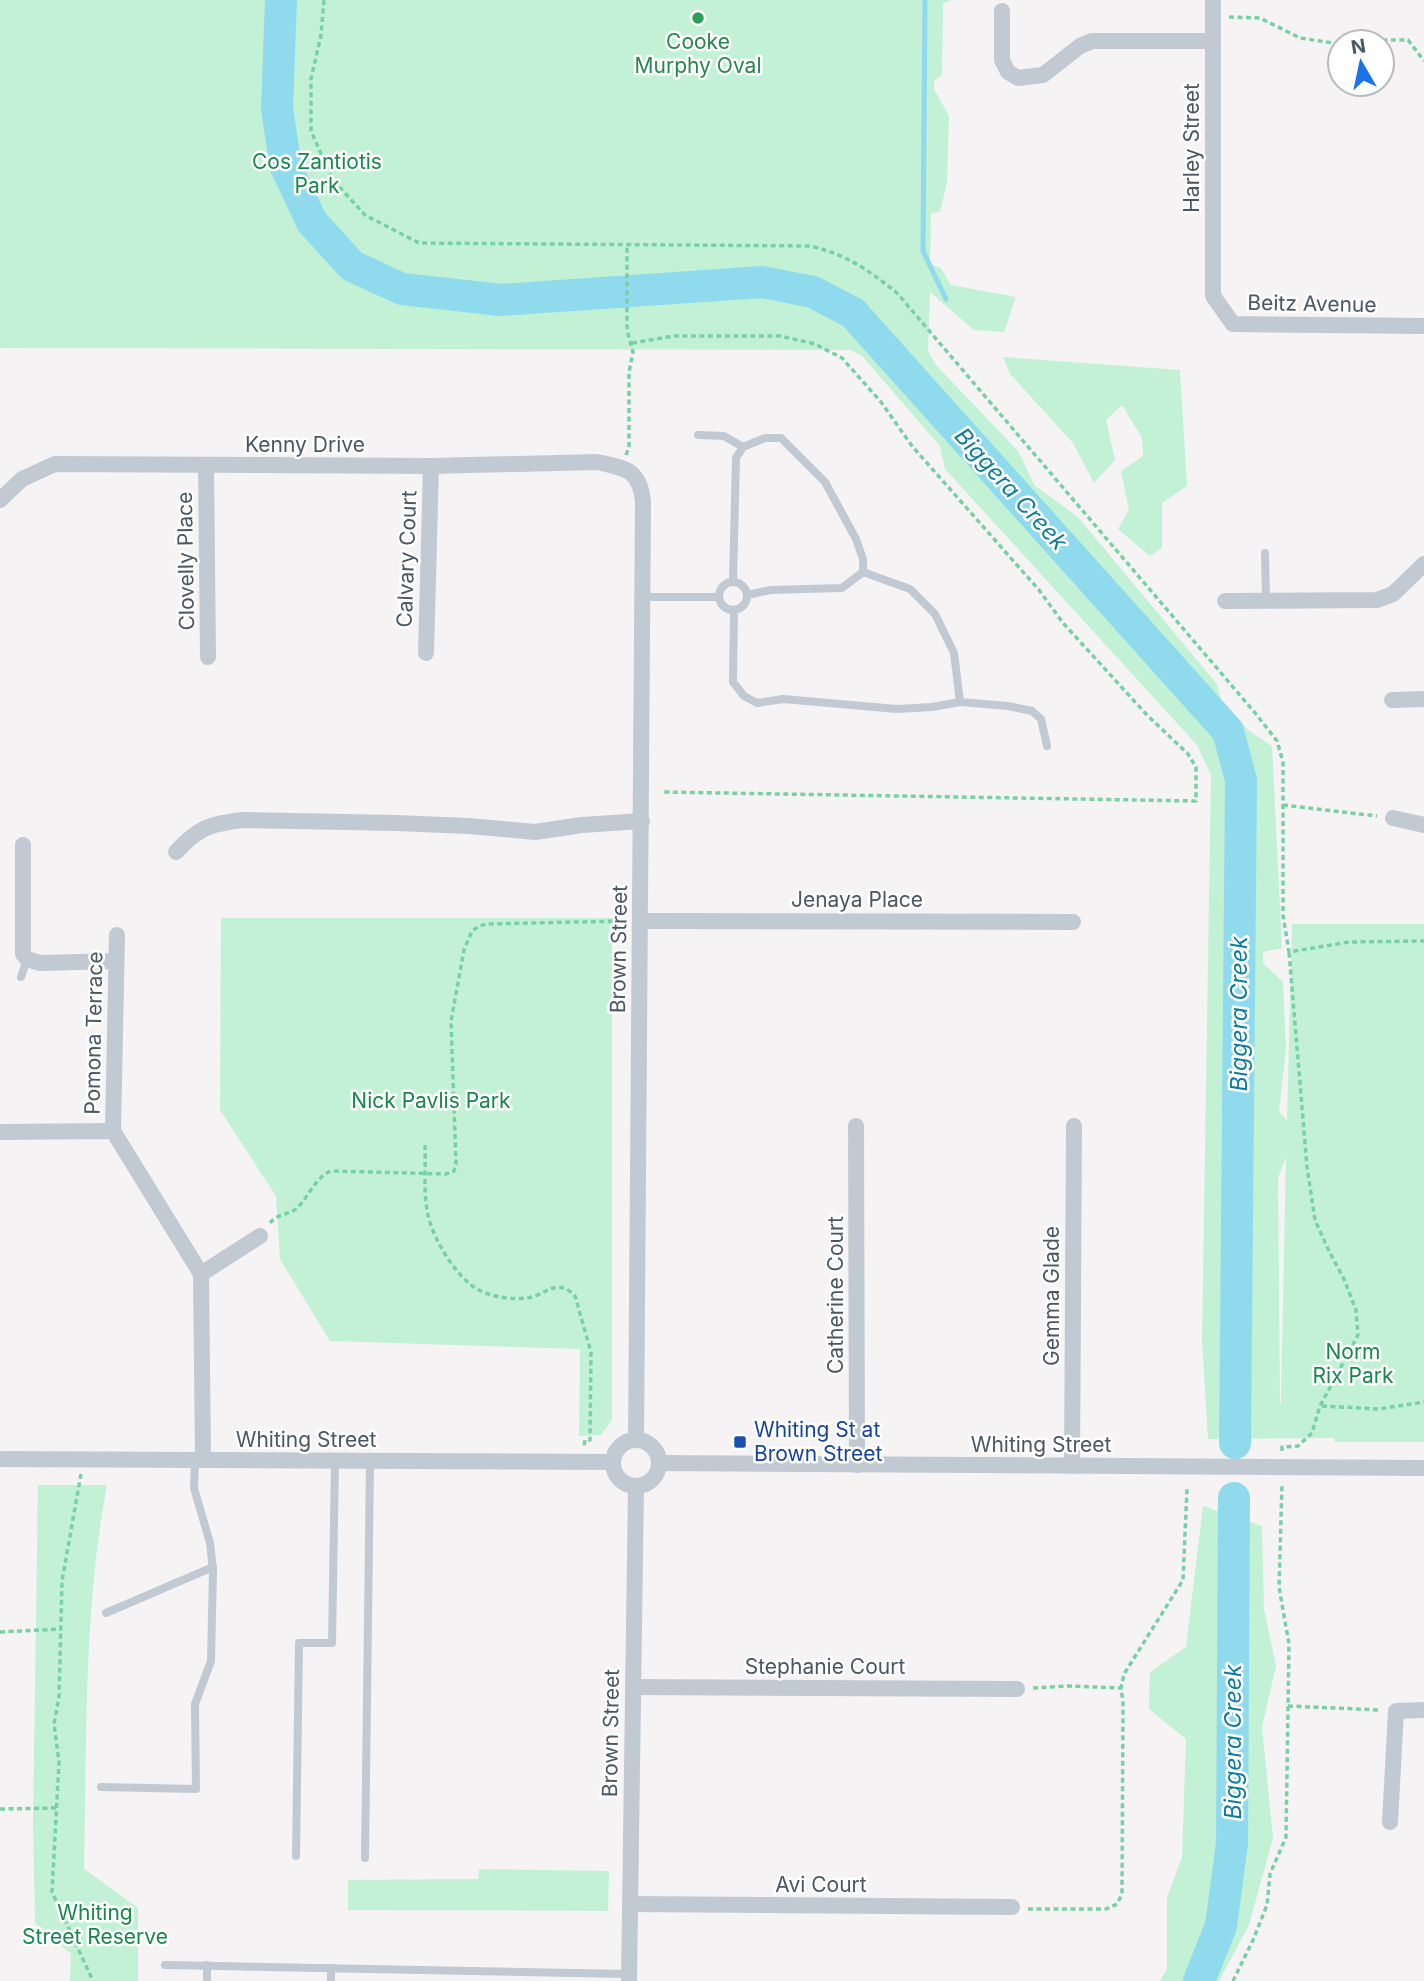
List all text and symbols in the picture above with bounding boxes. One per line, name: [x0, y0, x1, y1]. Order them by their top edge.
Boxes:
marker: Cooke Murphy Oval: [690, 10, 706, 26]
north arrow: [1326, 28, 1396, 98]
place label: Cooke Murphy Oval: [635, 29, 761, 78]
text: N: [1349, 34, 1367, 59]
street label: Harley Street: [1179, 83, 1204, 213]
park label: Cos Zantiotis Park: [252, 149, 382, 198]
street label: Beitz Avenue: [1247, 290, 1377, 317]
water label: Biggera Creek: [949, 422, 1074, 556]
street label: Kenny Drive: [245, 432, 365, 457]
street label: Calvary Court: [392, 490, 421, 628]
street label: Clovelly Place: [172, 491, 199, 631]
street label: Brown Street: [605, 885, 632, 1013]
street label: Jenaya Place: [791, 887, 923, 912]
water label: Biggera Creek: [1225, 936, 1253, 1092]
street label: Pomona Terrace: [80, 951, 107, 1115]
park label: Nick Pavlis Park: [351, 1088, 511, 1113]
street label: Catherine Court: [823, 1216, 848, 1374]
street label: Gemma Glade: [1039, 1226, 1064, 1366]
park label: Norm Rix Park: [1313, 1339, 1394, 1388]
place label: Whiting St at Brown Street: [754, 1417, 882, 1466]
street label: Whiting Street: [236, 1427, 376, 1452]
street label: Whiting Street: [971, 1432, 1111, 1457]
marker: Whiting St at Brown Street: [732, 1434, 748, 1450]
street label: Stephanie Court: [745, 1654, 905, 1679]
water label: Biggera Creek: [1219, 1664, 1247, 1820]
street label: Brown Street: [597, 1669, 624, 1797]
street label: Avi Court: [775, 1872, 867, 1897]
park label: Whiting Street Reserve: [22, 1900, 168, 1949]

